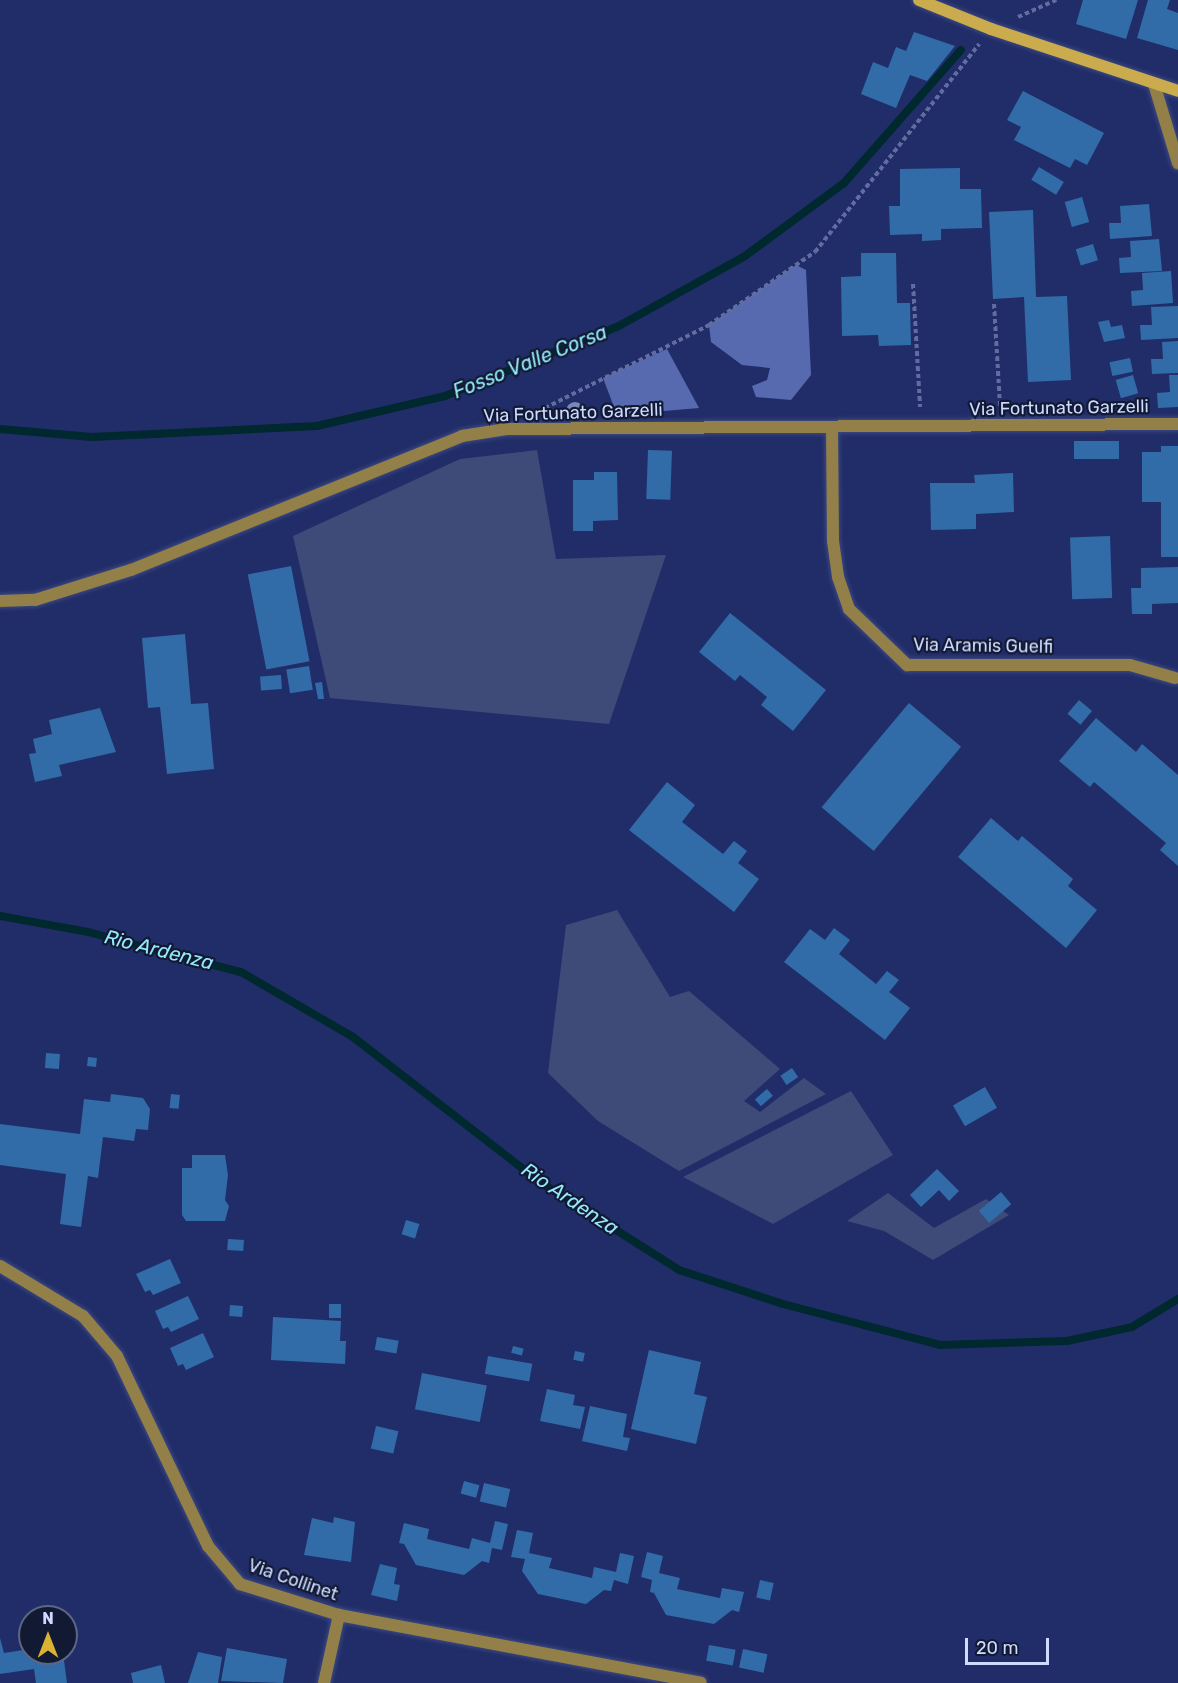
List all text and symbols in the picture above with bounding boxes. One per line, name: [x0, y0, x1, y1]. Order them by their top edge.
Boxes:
water label: Fosso Valle Corsa: [449, 320, 611, 404]
street label: Via Fortunato Garzelli: [969, 396, 1149, 420]
street label: Via Fortunato Garzelli: [483, 399, 663, 427]
street label: Via Aramis Guelfi: [913, 634, 1053, 658]
water label: Rio Ardenza: [102, 925, 216, 975]
water label: Rio Ardenza: [517, 1158, 623, 1240]
street label: Via Collinet: [245, 1555, 341, 1605]
north arrow: [18, 1605, 78, 1665]
text: N: [42, 1609, 54, 1628]
scale bar: [968, 1626, 1052, 1664]
text: 20 m: [976, 1637, 1018, 1659]

